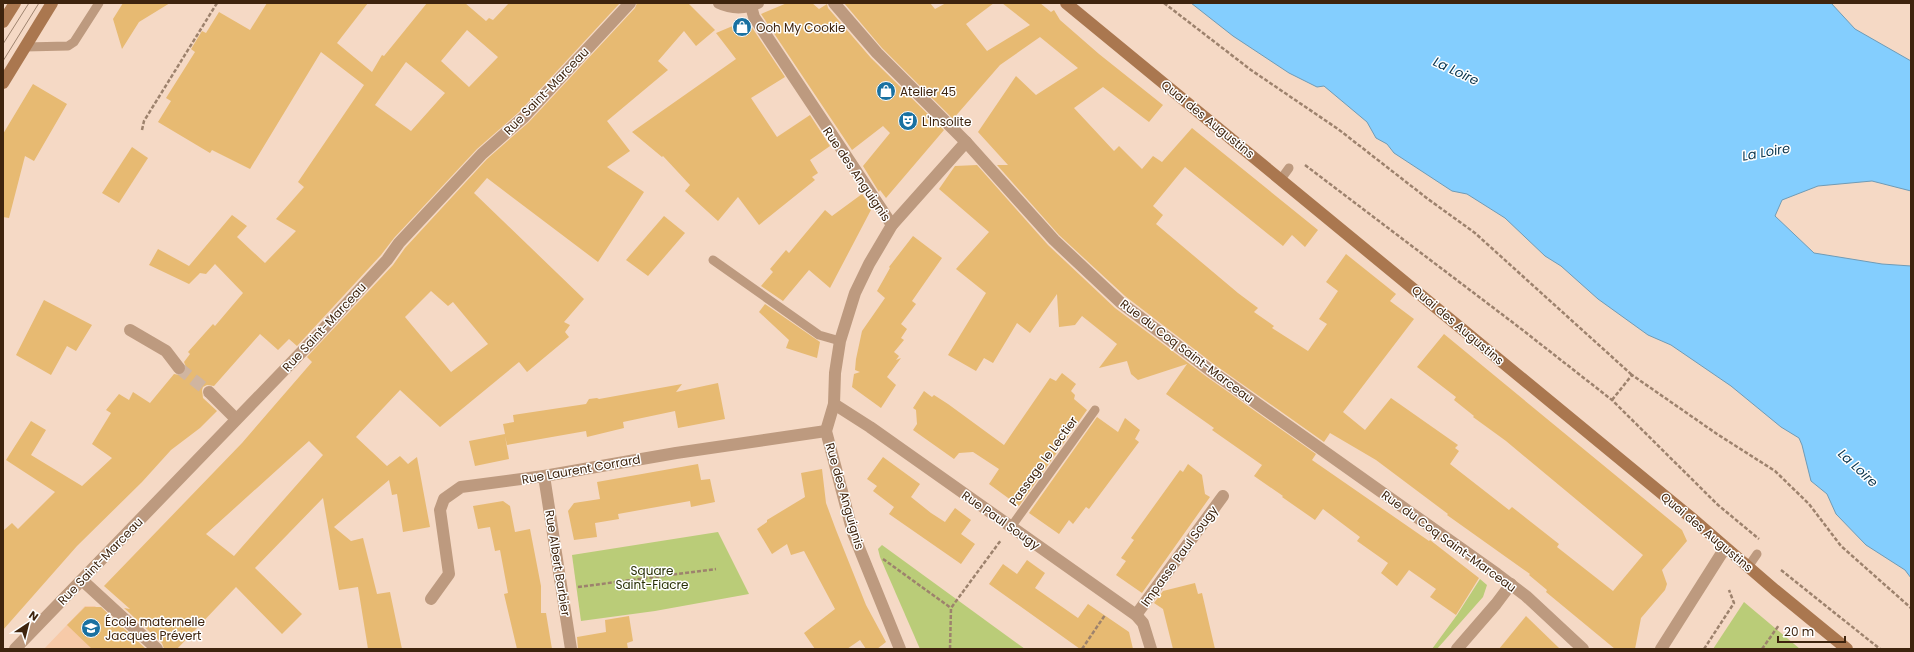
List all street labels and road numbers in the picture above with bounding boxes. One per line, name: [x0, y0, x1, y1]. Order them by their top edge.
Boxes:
street label: Rue Saint-Marceau: [500, 43, 592, 139]
street label: Quai des Augustins: [1158, 76, 1258, 162]
street label: Rue des Anguignis: [819, 124, 895, 224]
street label: Rue Saint-Marceau: [278, 279, 370, 375]
street label: Quai des Augustins: [1408, 281, 1508, 369]
street label: Rue du Coq Saint-Marceau: [1117, 295, 1257, 407]
street label: Passage le Lectier: [1005, 412, 1082, 509]
street label: Rue des Anguignis: [822, 441, 868, 551]
street label: Rue Laurent Corrard: [520, 450, 642, 488]
street label: Rue du Coq Saint-Marceau: [1378, 486, 1520, 596]
street label: Rue Paul Sougy: [959, 487, 1044, 553]
street label: Quai des Augustins: [1657, 488, 1757, 576]
street label: Impasse Paul Sougy: [1137, 502, 1222, 610]
street label: Rue Albert Barbier: [541, 509, 575, 618]
street label: Rue Saint-Marceau: [54, 513, 146, 609]

